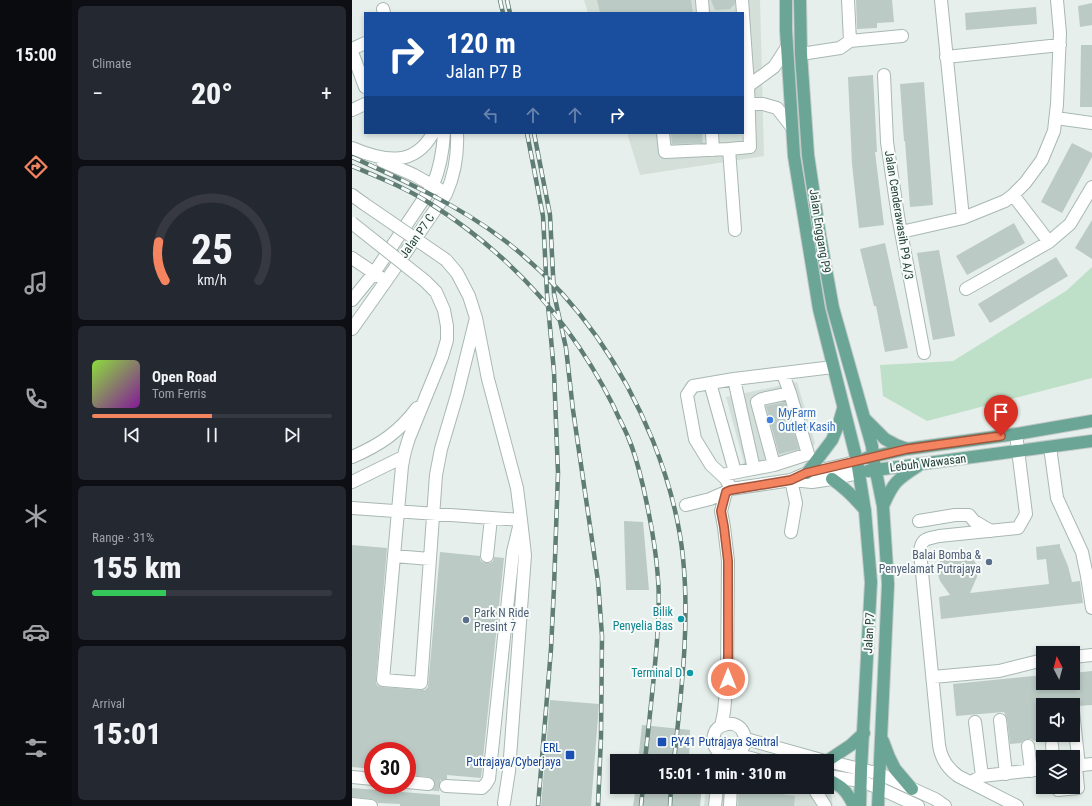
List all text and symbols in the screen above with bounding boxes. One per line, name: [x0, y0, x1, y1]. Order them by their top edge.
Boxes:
text: 120 m: [446, 27, 516, 60]
icon: right: [380, 28, 432, 80]
text: 15:00: [15, 44, 57, 65]
text: Climate: [92, 56, 131, 71]
text: Jalan P7 B: [446, 61, 522, 82]
text: 20°: [191, 76, 233, 111]
text: −: [92, 81, 103, 106]
text: +: [321, 81, 332, 106]
icon: left: [480, 104, 502, 126]
icon: ahead: [522, 104, 544, 126]
icon: ahead: [564, 104, 586, 126]
icon: right: [606, 104, 628, 126]
street label: Jalan Cenderawasih P9 A/3: [882, 149, 916, 281]
icon: directions: [22, 153, 50, 181]
street label: Jalan Enggang P9: [806, 188, 834, 274]
street label: Jalan P7 C: [397, 211, 437, 261]
text: 25: [191, 225, 233, 274]
icon: music: [22, 269, 50, 297]
text: km/h: [197, 272, 227, 288]
text: Open Road: [152, 368, 217, 386]
icon: phone: [22, 385, 50, 413]
text: Tom Ferris: [152, 386, 206, 401]
pin: [984, 395, 1018, 436]
icon: arrive: [990, 401, 1012, 423]
place label: MyFarm Outlet Kasih: [778, 406, 836, 434]
marker: MyFarm Outlet Kasih: [765, 415, 775, 425]
icon: previous: [121, 424, 143, 446]
icon: pause: [201, 424, 223, 446]
icon: next: [281, 424, 303, 446]
street label: Lebuh Wawasan: [889, 451, 967, 475]
icon: climate: [22, 502, 50, 530]
text: Range · 31%: [92, 530, 154, 545]
place label: Balai Bomba & Penyelamat Putrajaya: [879, 548, 981, 576]
text: 155 km: [92, 550, 181, 585]
marker: Balai Bomba & Penyelamat Putrajaya: [984, 557, 994, 567]
place label: Bilik Penyelia Bas: [613, 605, 674, 633]
place label: Park N Ride Presint 7: [474, 606, 529, 634]
street label: Jalan P7: [861, 612, 877, 654]
marker: Bilik Penyelia Bas: [676, 614, 686, 624]
marker: Park N Ride Presint 7: [461, 615, 471, 625]
icon: car: [22, 618, 50, 646]
north arrow: [1036, 646, 1080, 690]
map controls: [1036, 646, 1080, 794]
position arrow: [707, 658, 749, 700]
place label: Terminal D: [631, 666, 682, 680]
marker: Terminal D: [685, 668, 695, 678]
text: Arrival: [92, 696, 125, 711]
button: sound: [1036, 698, 1080, 742]
text: 15:01: [92, 716, 161, 751]
icon: filters: [22, 734, 50, 762]
place label: PY41 Putrajaya Sentral: [671, 735, 779, 749]
marker: PY41 Putrajaya Sentral: [656, 736, 668, 748]
place label: ERL Putrajaya/Cyberjaya: [466, 741, 561, 769]
speed limit sign: 30: [364, 742, 416, 794]
marker: ERL Putrajaya/Cyberjaya: [564, 749, 576, 761]
button: layers: [1036, 750, 1080, 794]
text: 15:01 · 1 min · 310 m: [658, 765, 786, 783]

